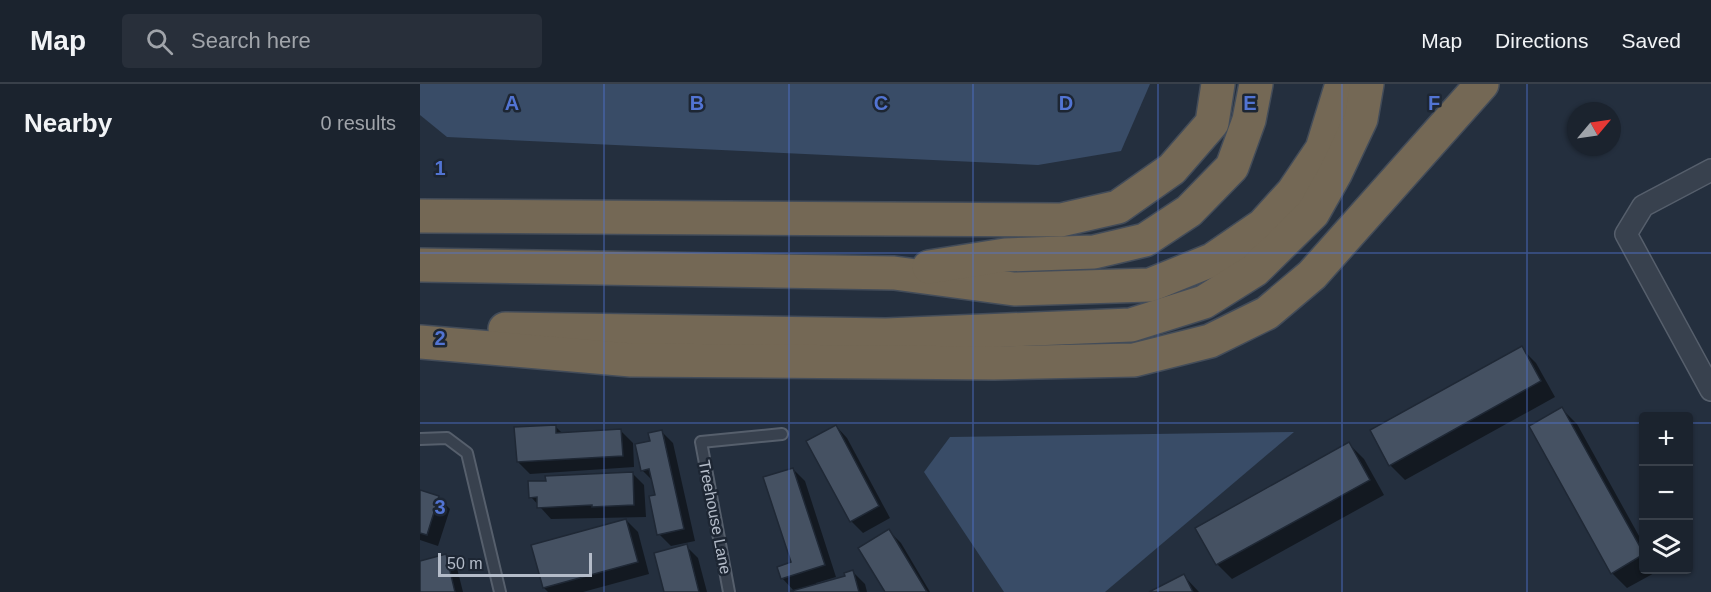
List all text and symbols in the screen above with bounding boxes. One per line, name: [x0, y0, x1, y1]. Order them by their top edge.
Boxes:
search box: [122, 14, 542, 68]
text: Map: [30, 25, 86, 56]
icon: search: [143, 25, 176, 58]
text: Search here: [191, 28, 311, 53]
text: Map: [1421, 29, 1462, 52]
text: Directions: [1495, 29, 1588, 52]
text: Saved: [1621, 29, 1681, 52]
text: A: [505, 92, 519, 114]
text: B: [690, 92, 704, 114]
text: C: [874, 92, 888, 114]
text: D: [1059, 92, 1073, 114]
text: E: [1243, 92, 1257, 114]
text: F: [1428, 92, 1440, 114]
north arrow: [1567, 102, 1621, 156]
text: Nearby: [24, 108, 112, 138]
text: 0 results: [320, 112, 396, 134]
text: 1: [434, 157, 446, 179]
text: 2: [434, 327, 446, 349]
map controls: [1639, 412, 1693, 574]
button: +: [1639, 412, 1693, 466]
street label: Treehouse Lane: [696, 458, 734, 576]
button: −: [1639, 466, 1693, 520]
text: 3: [434, 496, 446, 518]
button: layers: [1639, 520, 1693, 574]
scale bar: [438, 550, 592, 578]
text: 50 m: [447, 555, 483, 572]

